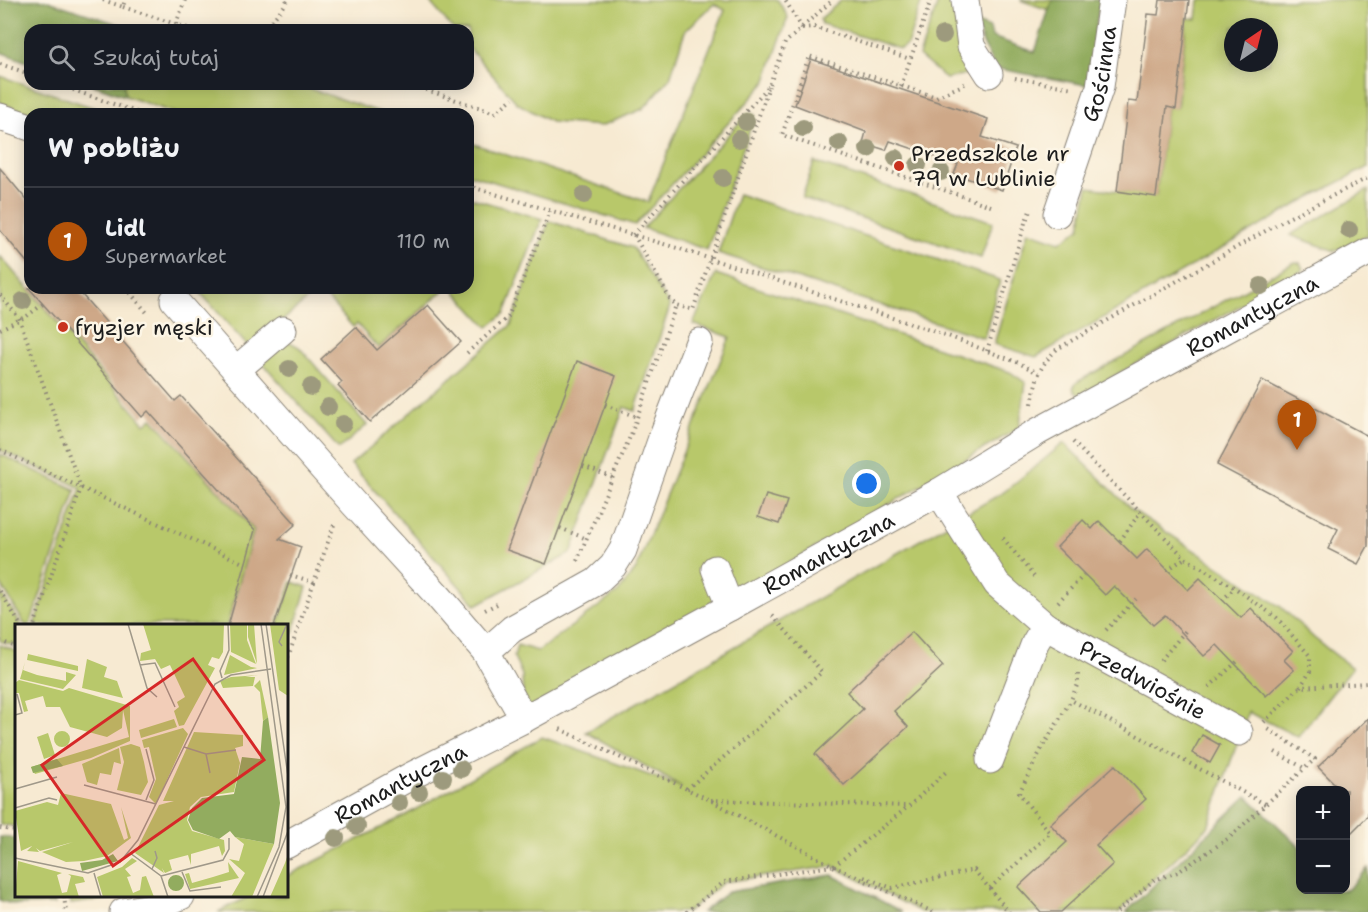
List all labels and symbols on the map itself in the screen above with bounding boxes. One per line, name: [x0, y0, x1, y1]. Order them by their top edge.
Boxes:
north arrow: [1224, 18, 1278, 72]
street label: Gościnna: [1075, 24, 1123, 126]
place label: Przedszkole nr 79 w Lublinie: [911, 139, 1070, 193]
marker: Przedszkole nr 79 w Lublinie: [892, 159, 906, 173]
street label: Romantyczna: [1181, 268, 1324, 363]
place label: fryzjer męski: [75, 313, 213, 342]
marker: fryzjer męski: [56, 320, 70, 334]
pin: 1: [1278, 400, 1316, 450]
your location: [852, 469, 881, 498]
street label: Romantyczna: [758, 505, 900, 601]
inset map: [15, 624, 288, 897]
street label: Przedwiośnie: [1074, 633, 1211, 726]
street label: Romantyczna: [329, 736, 472, 831]

